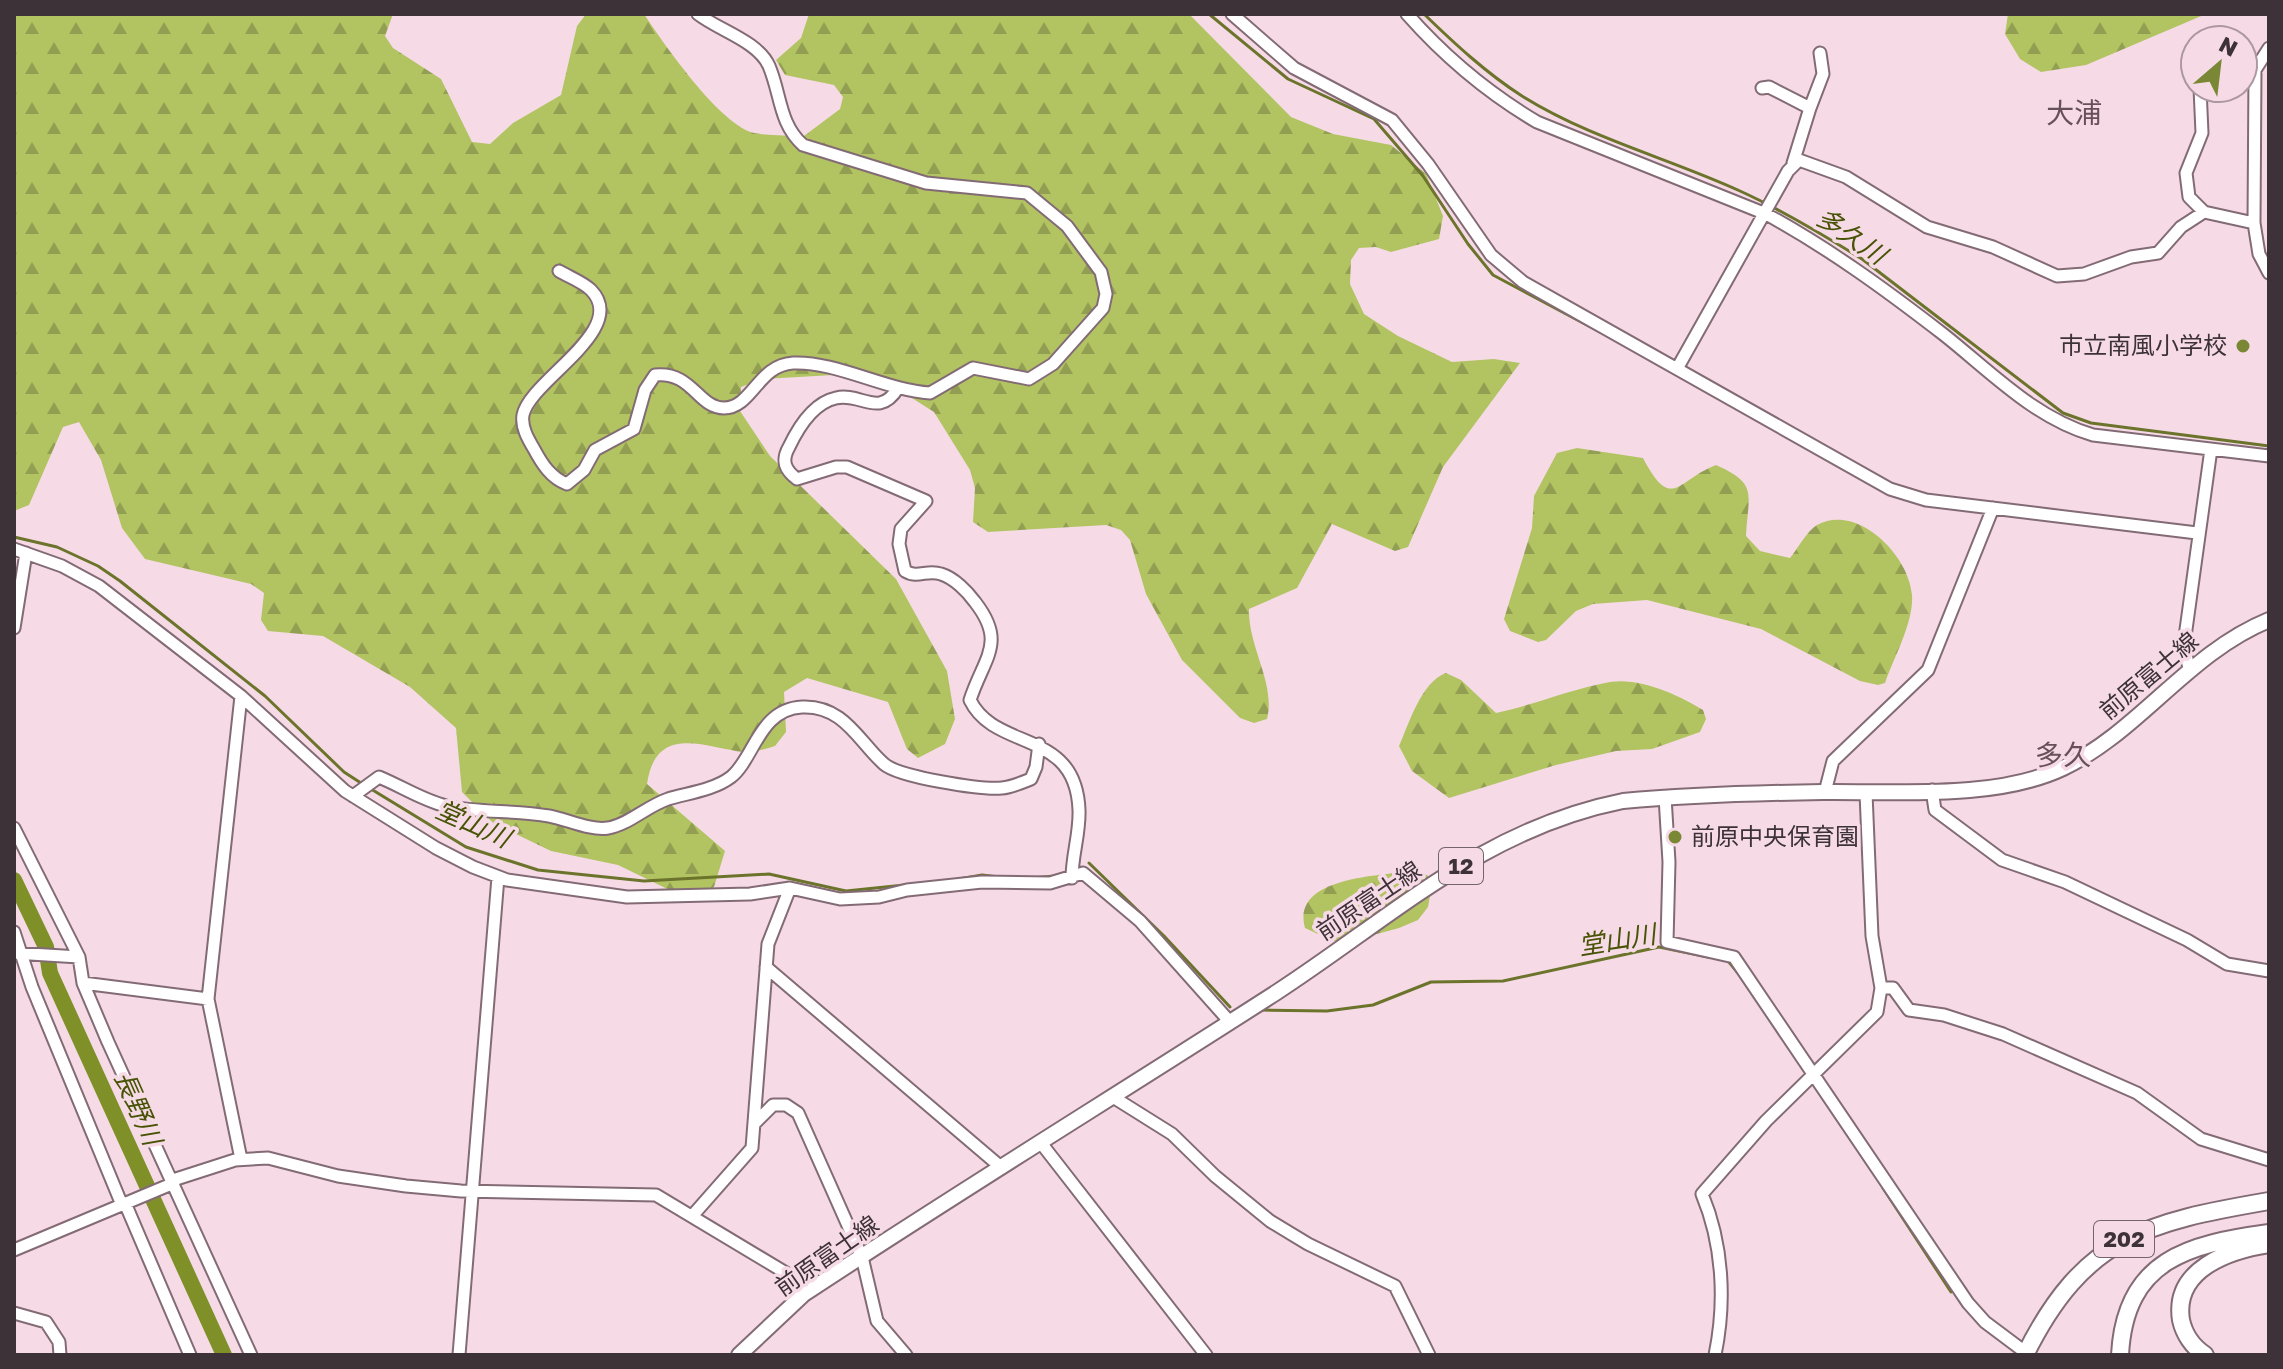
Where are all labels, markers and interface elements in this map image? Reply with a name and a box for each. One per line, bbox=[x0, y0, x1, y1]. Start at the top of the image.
north arrow bbox=[2179, 24, 2259, 104]
text: N bbox=[2215, 30, 2242, 62]
district label: 大浦 bbox=[2046, 96, 2102, 129]
water label: 多久川 bbox=[1810, 201, 1895, 272]
place label: 市立南風小学校 bbox=[2059, 330, 2227, 359]
marker: 市立南風小学校 bbox=[2234, 337, 2252, 355]
street label: 前原富士線 bbox=[2093, 625, 2203, 725]
district label: 多久 bbox=[2035, 738, 2091, 771]
water label: 堂山川 bbox=[431, 794, 518, 855]
place label: 前原中央保育園 bbox=[1691, 821, 1859, 850]
marker: 前原中央保育園 bbox=[1666, 828, 1684, 846]
road number: 12 bbox=[1439, 848, 1483, 884]
street label: 前原富士線 bbox=[1310, 854, 1426, 945]
water label: 堂山川 bbox=[1576, 918, 1661, 961]
water label: 長野川 bbox=[108, 1066, 170, 1152]
street label: 前原富士線 bbox=[769, 1208, 884, 1301]
road number: 202 bbox=[2094, 1221, 2154, 1257]

